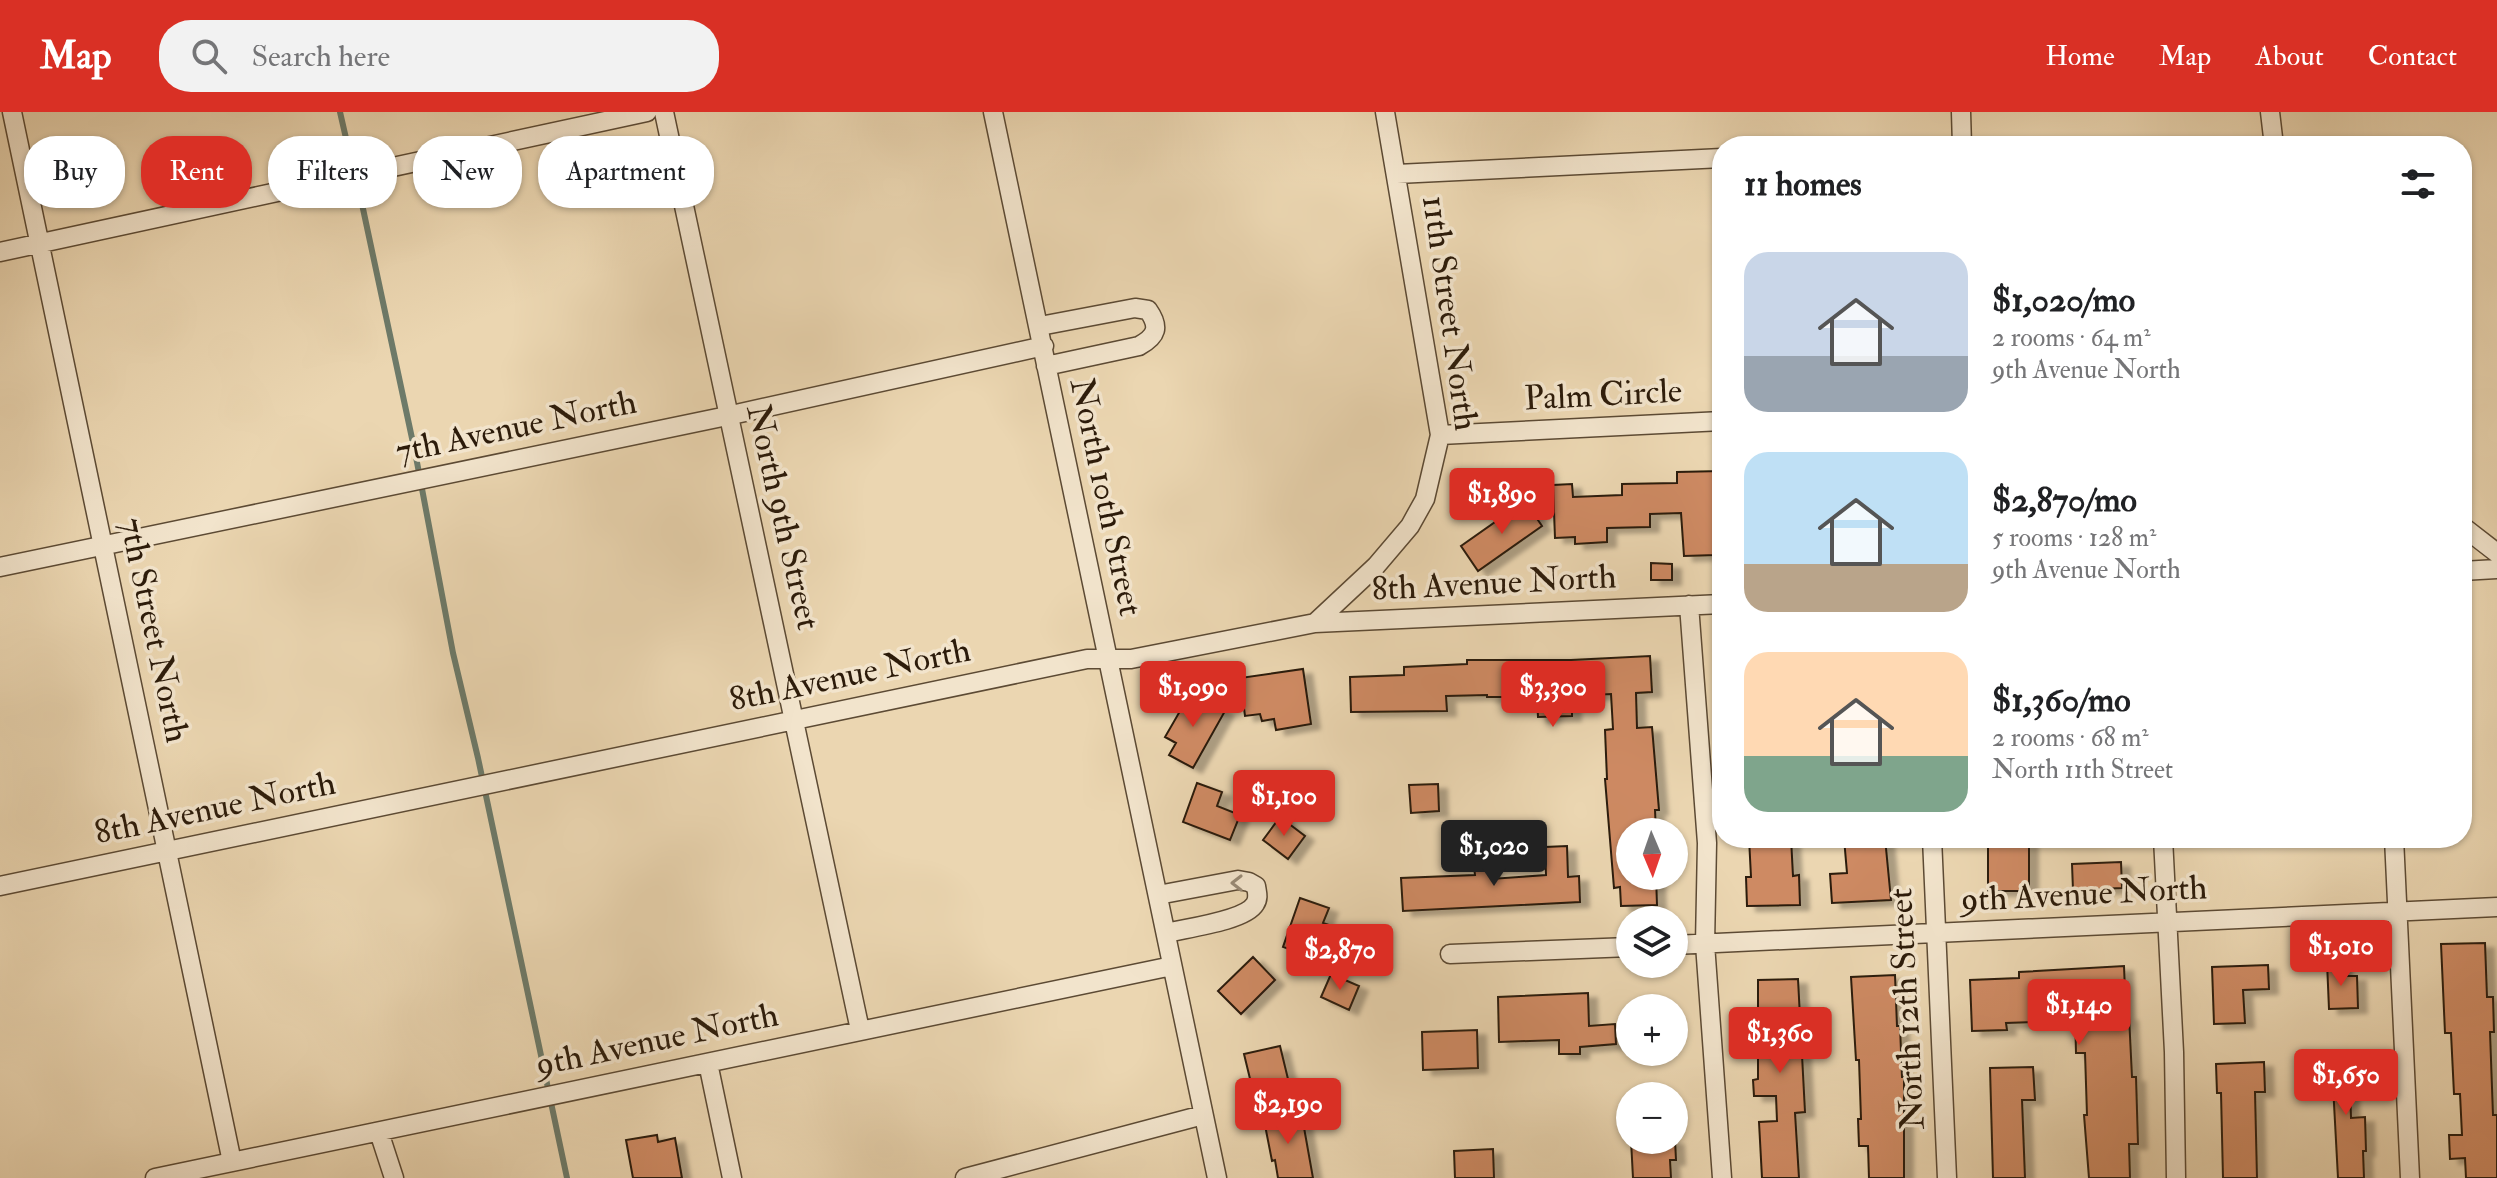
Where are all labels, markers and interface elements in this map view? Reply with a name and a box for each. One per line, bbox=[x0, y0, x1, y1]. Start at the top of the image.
search box bbox=[159, 20, 719, 92]
text: Map bbox=[40, 32, 111, 80]
icon: search bbox=[187, 34, 231, 78]
text: Search here bbox=[251, 38, 390, 75]
text: Home bbox=[2045, 39, 2115, 74]
text: Map bbox=[2159, 39, 2211, 74]
text: About bbox=[2255, 39, 2324, 74]
text: Contact bbox=[2368, 39, 2457, 74]
chip: Buy bbox=[24, 136, 125, 208]
chip: Rent bbox=[141, 136, 252, 208]
chip: Filters bbox=[268, 136, 397, 208]
chip: New bbox=[413, 136, 522, 208]
chip: Apartment bbox=[538, 136, 714, 208]
icon: filters bbox=[2396, 162, 2440, 206]
text: 11 homes bbox=[1744, 163, 1862, 206]
street label: 11th Street North bbox=[1412, 193, 1488, 433]
text: $1,020/mo bbox=[1992, 279, 2135, 322]
icon: home bbox=[1808, 284, 1904, 380]
text: 2 rooms · 64 m² bbox=[1992, 322, 2151, 354]
text: 9th Avenue North bbox=[1992, 354, 2181, 386]
street label: Palm Circle bbox=[1523, 369, 1683, 421]
street label: North 10th Street bbox=[1060, 374, 1152, 620]
street label: 7th Avenue North bbox=[392, 380, 640, 473]
street label: North 9th Street bbox=[736, 400, 830, 634]
pin: $1,890 bbox=[1437, 468, 1567, 536]
text: $1,890 bbox=[1467, 478, 1537, 510]
text: $2,870/mo bbox=[1992, 479, 2137, 522]
icon: home bbox=[1808, 484, 1904, 580]
street label: 7th Street North bbox=[109, 514, 199, 746]
text: 5 rooms · 128 m² bbox=[1992, 522, 2156, 554]
text: 9th Avenue North bbox=[1992, 554, 2181, 586]
street label: 8th Avenue North bbox=[1370, 555, 1618, 611]
street label: 8th Avenue North bbox=[726, 628, 975, 722]
pin: $1,090 bbox=[1128, 661, 1258, 729]
pin: $3,300 bbox=[1488, 661, 1618, 729]
text: $1,090 bbox=[1158, 671, 1228, 703]
text: $3,300 bbox=[1519, 671, 1587, 703]
text: $1,360/mo bbox=[1992, 679, 2131, 722]
icon: home bbox=[1808, 684, 1904, 780]
text: 2 rooms · 68 m² bbox=[1992, 722, 2149, 754]
text: North 11th Street bbox=[1992, 754, 2173, 786]
street label: 8th Avenue North bbox=[91, 761, 340, 855]
pin: $1,100 bbox=[1219, 770, 1349, 838]
text: $1,100 bbox=[1251, 780, 1317, 812]
north arrow bbox=[1616, 818, 1688, 890]
map controls bbox=[1616, 818, 1688, 1154]
pin: $1,020 bbox=[1429, 820, 1559, 888]
text: $1,020 bbox=[1459, 830, 1529, 862]
street label: 9th Avenue North bbox=[1957, 866, 2208, 922]
one-way arrow bbox=[1231, 874, 1243, 892]
street label: North 12th Street bbox=[1879, 887, 1935, 1131]
button: layers bbox=[1616, 906, 1688, 978]
pin: $1,010 bbox=[2276, 920, 2406, 988]
pin: $2,870 bbox=[1275, 924, 1405, 992]
text: $1,010 bbox=[2308, 930, 2374, 962]
text: $2,870 bbox=[1304, 934, 1376, 966]
pin: $1,140 bbox=[2014, 979, 2144, 1047]
text: $1,140 bbox=[2046, 989, 2112, 1021]
street label: 9th Avenue North bbox=[529, 993, 782, 1087]
button: + bbox=[1616, 994, 1688, 1066]
pin: $1,360 bbox=[1715, 1007, 1845, 1075]
text: $1,360 bbox=[1747, 1017, 1813, 1049]
pin: $1,650 bbox=[2281, 1049, 2411, 1117]
text: $1,650 bbox=[2312, 1059, 2380, 1091]
pin: $2,190 bbox=[1223, 1078, 1353, 1146]
button: − bbox=[1616, 1082, 1688, 1154]
text: $2,190 bbox=[1253, 1088, 1323, 1120]

